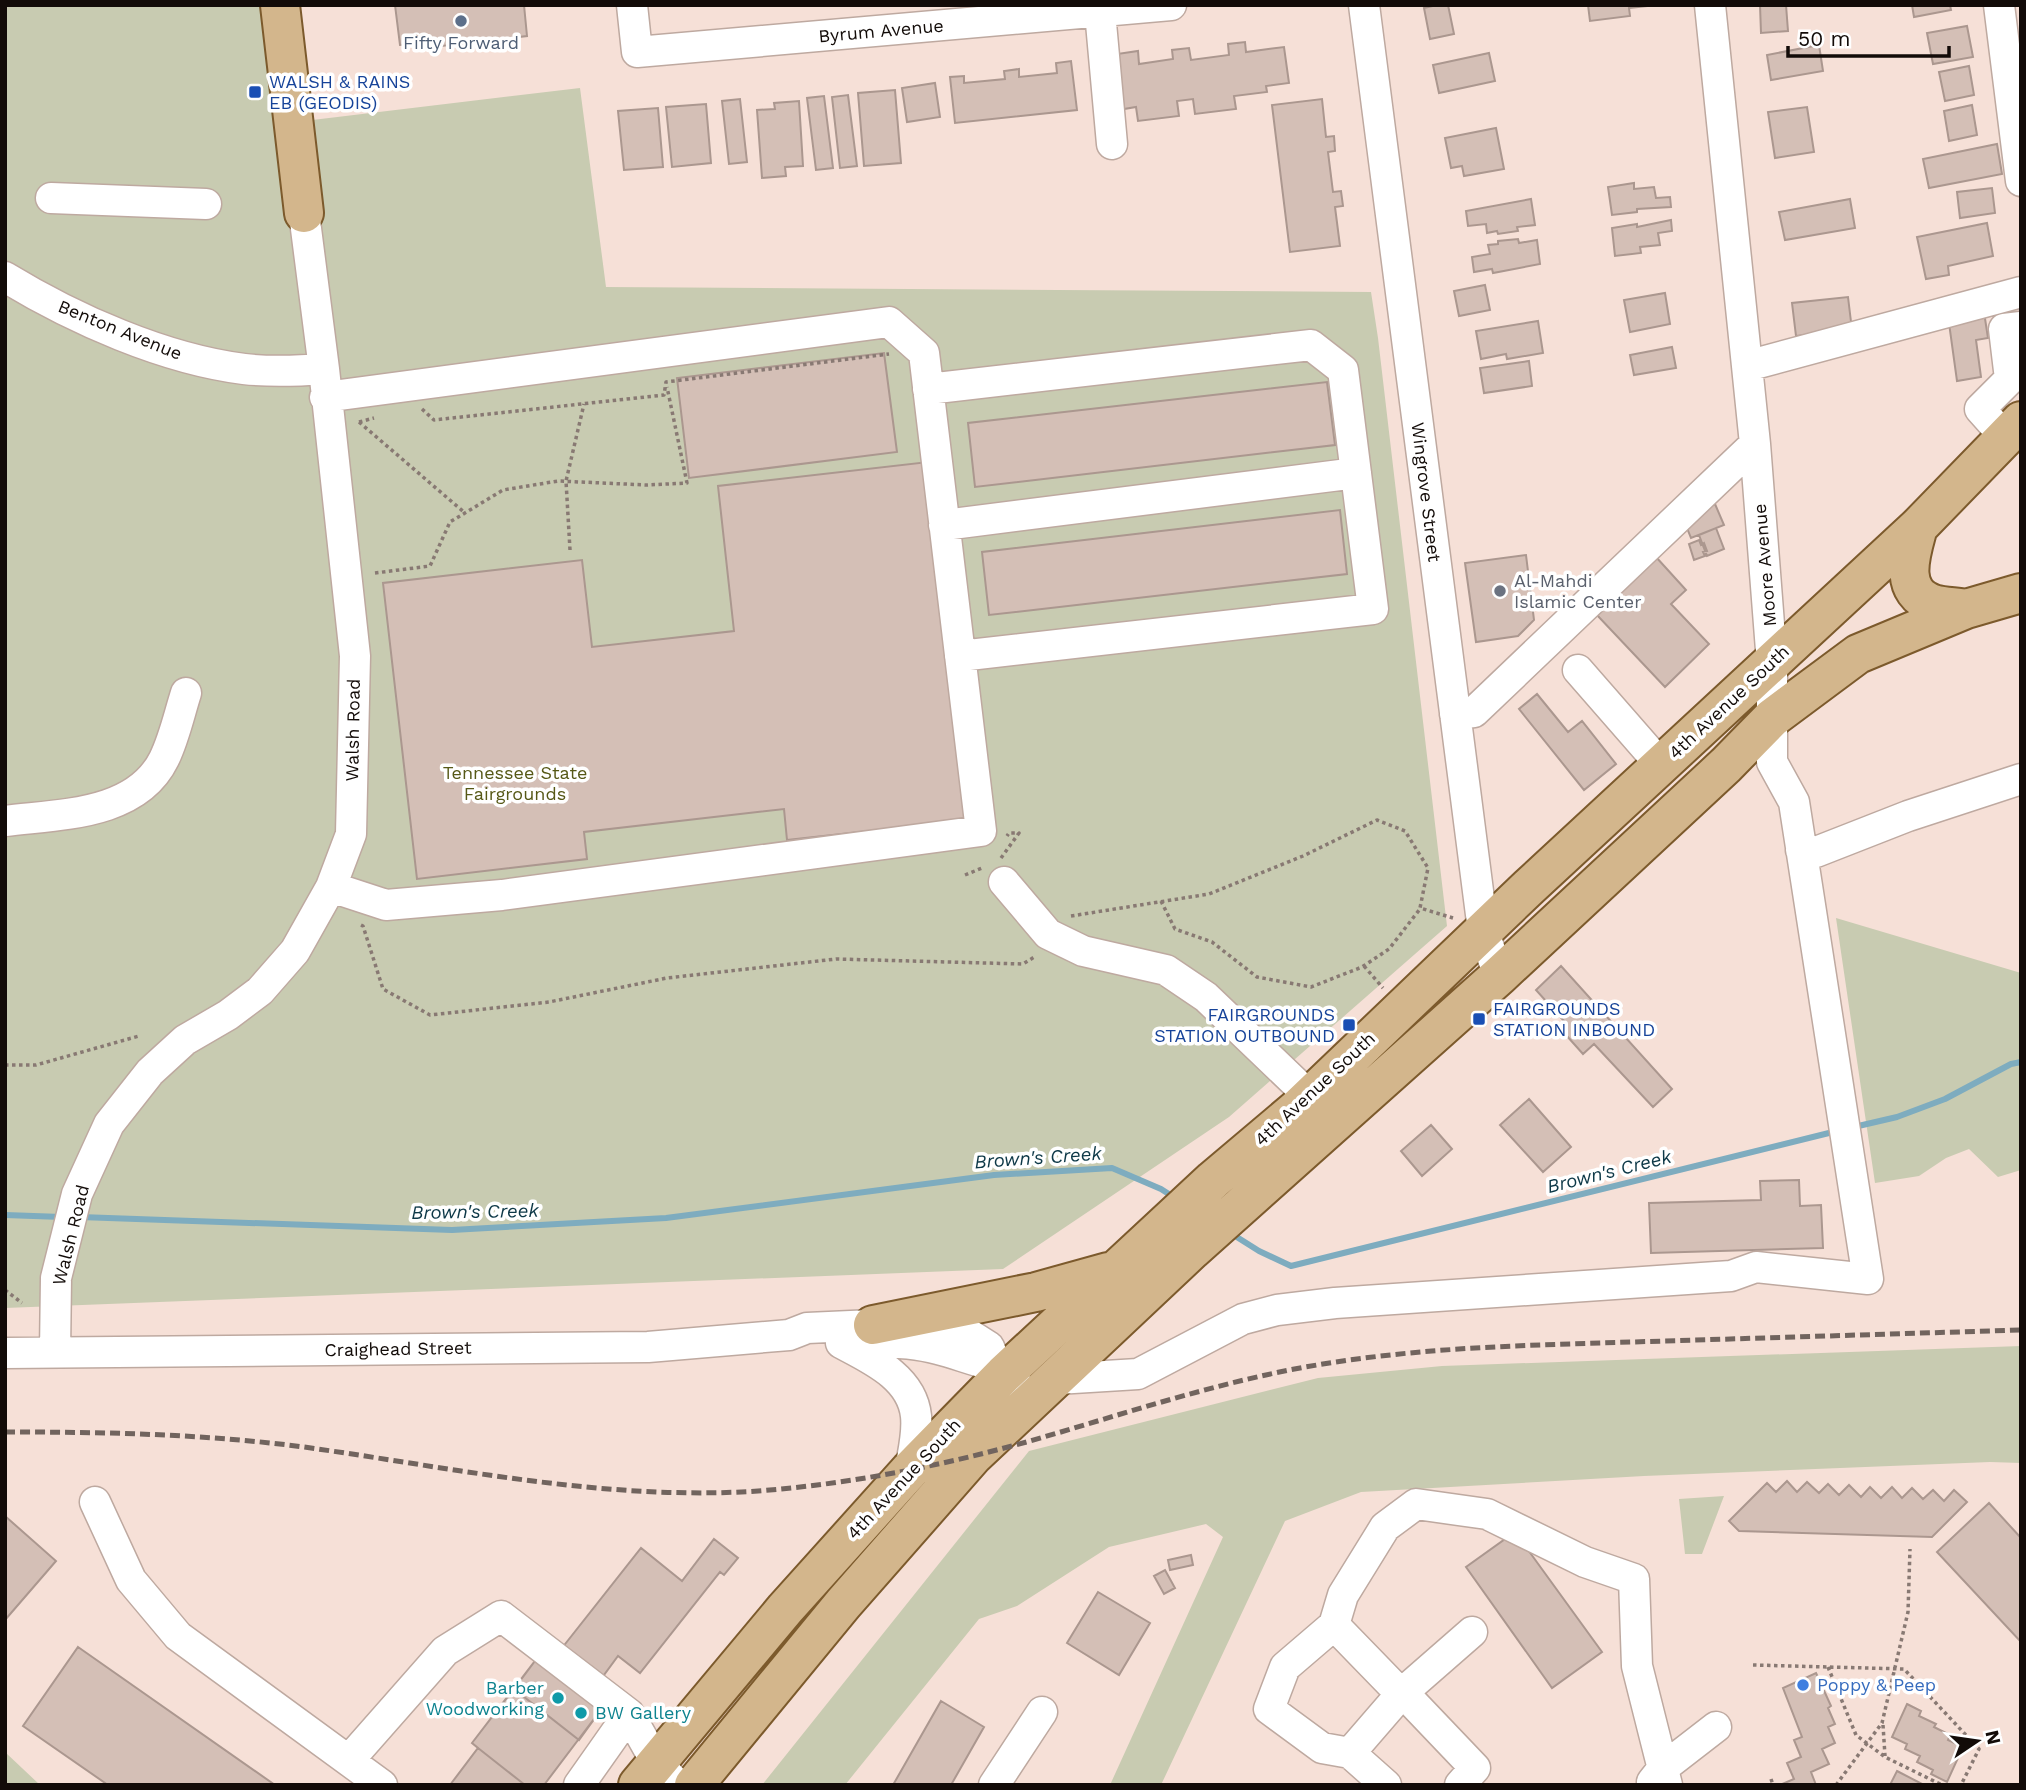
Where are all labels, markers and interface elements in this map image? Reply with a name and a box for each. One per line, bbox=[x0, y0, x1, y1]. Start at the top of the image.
marker: Fifty Forward bbox=[453, 13, 469, 29]
scale bar bbox=[1788, 14, 1949, 58]
street label: Byrum Avenue bbox=[817, 15, 944, 46]
text: 50 m bbox=[1798, 26, 1850, 51]
place label: Fifty Forward bbox=[403, 32, 519, 53]
place label: WALSH & RAINS EB (GEODIS) bbox=[269, 71, 410, 113]
marker: WALSH & RAINS EB (GEODIS) bbox=[247, 84, 263, 100]
street label: Benton Avenue bbox=[55, 295, 185, 364]
street label: Wingrove Street bbox=[1407, 421, 1446, 564]
street label: Moore Avenue bbox=[1749, 503, 1780, 627]
place label: Al-Mahdi Islamic Center bbox=[1514, 570, 1642, 612]
marker: Al-Mahdi Islamic Center bbox=[1492, 583, 1508, 599]
street label: 4th Avenue South bbox=[1664, 640, 1793, 763]
street label: Walsh Road bbox=[341, 678, 364, 782]
park label: Tennessee State Fairgrounds bbox=[443, 762, 587, 804]
place label: FAIRGROUNDS STATION INBOUND bbox=[1493, 998, 1655, 1040]
place label: FAIRGROUNDS STATION OUTBOUND bbox=[1154, 1004, 1335, 1046]
marker: FAIRGROUNDS STATION INBOUND bbox=[1471, 1011, 1487, 1027]
marker: FAIRGROUNDS STATION OUTBOUND bbox=[1341, 1017, 1357, 1033]
street label: 4th Avenue South bbox=[1250, 1027, 1379, 1150]
water label: Brown's Creek bbox=[974, 1142, 1103, 1173]
water label: Brown's Creek bbox=[1544, 1145, 1674, 1198]
street label: Walsh Road bbox=[48, 1182, 93, 1287]
water label: Brown's Creek bbox=[411, 1199, 540, 1224]
street label: Craighead Street bbox=[324, 1337, 472, 1360]
street label: 4th Avenue South bbox=[842, 1414, 965, 1543]
place label: Poppy & Peep bbox=[1817, 1674, 1936, 1695]
place label: Barber Woodworking bbox=[426, 1677, 544, 1719]
marker: Poppy & Peep bbox=[1795, 1677, 1811, 1693]
marker: Barber Woodworking bbox=[550, 1690, 566, 1706]
place label: BW Gallery bbox=[595, 1702, 692, 1723]
marker: BW Gallery bbox=[573, 1705, 589, 1721]
north arrow bbox=[1942, 1706, 2012, 1776]
text: N bbox=[1980, 1728, 2006, 1747]

